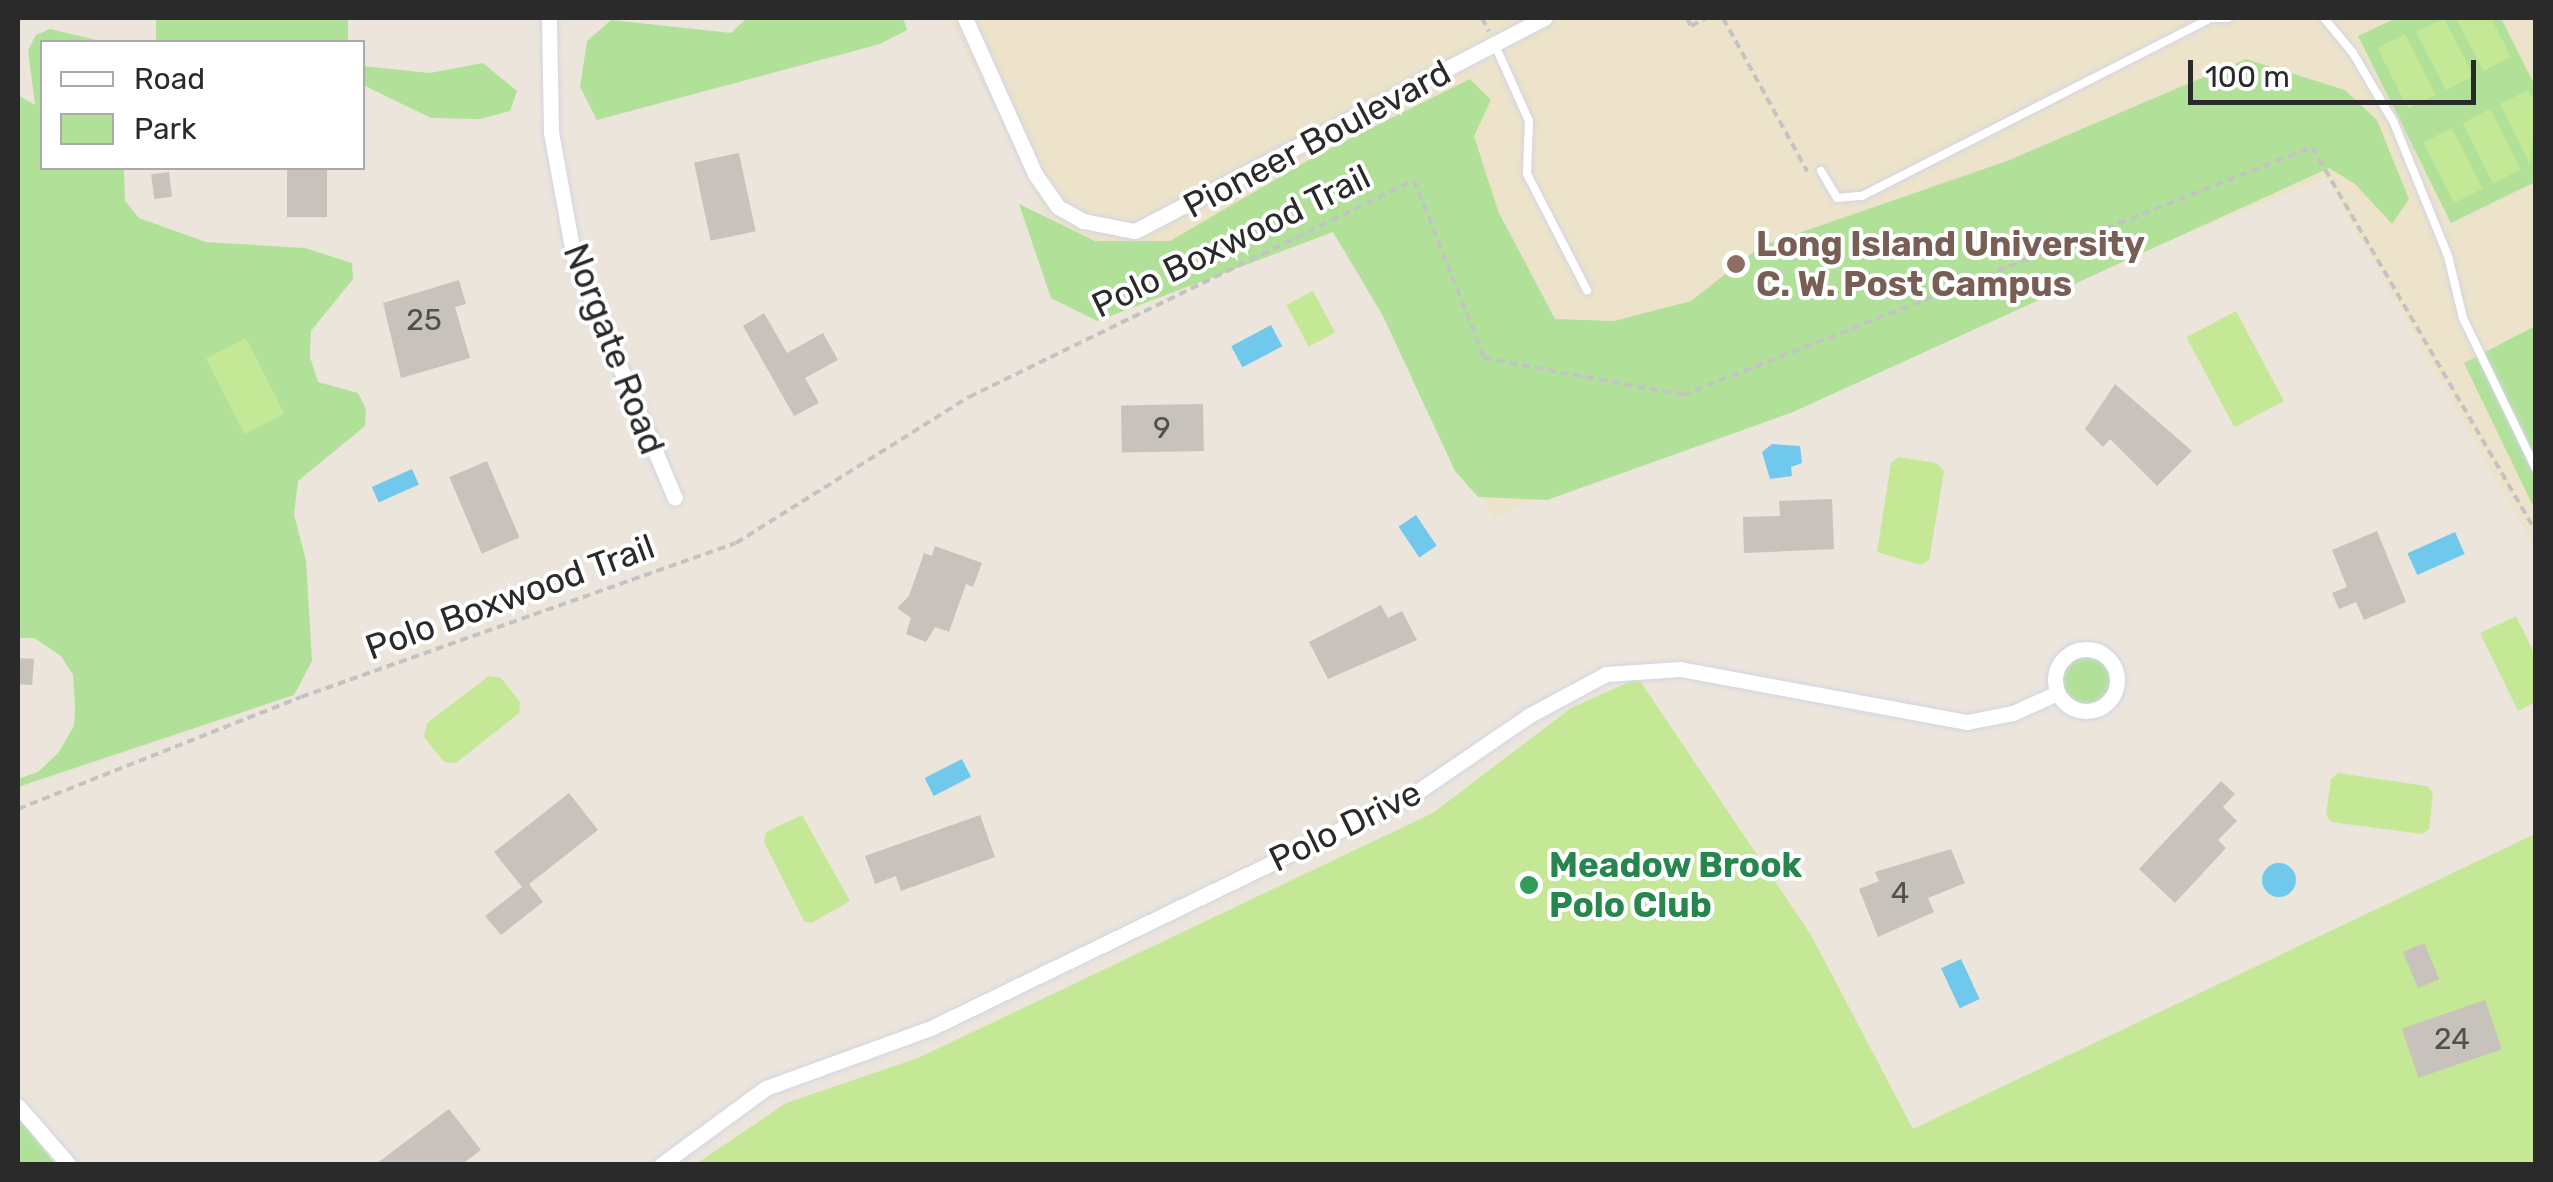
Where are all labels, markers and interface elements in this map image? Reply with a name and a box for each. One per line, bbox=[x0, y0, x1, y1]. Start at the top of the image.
legend bbox=[40, 40, 365, 170]
scale bar bbox=[2193, 40, 2480, 102]
street label: Pioneer Boulevard bbox=[1176, 51, 1458, 227]
text: 100 m bbox=[2205, 59, 2290, 95]
text: Road bbox=[134, 61, 205, 97]
text: Park bbox=[134, 111, 196, 147]
street label: Polo Boxwood Trail bbox=[1085, 155, 1377, 327]
place label: Long Island University C. W. Post Campus bbox=[1756, 223, 2145, 305]
street label: Norgate Road bbox=[555, 238, 673, 460]
marker: Long Island University C. W. Post Campus bbox=[1725, 253, 1747, 275]
house number: 25 bbox=[406, 302, 442, 338]
house number: 9 bbox=[1153, 410, 1171, 446]
street label: Polo Boxwood Trail bbox=[359, 525, 661, 669]
street label: Polo Drive bbox=[1262, 771, 1428, 881]
place label: Meadow Brook Polo Club bbox=[1549, 844, 1803, 926]
marker: Meadow Brook Polo Club bbox=[1518, 874, 1540, 896]
house number: 4 bbox=[1891, 875, 1909, 911]
house number: 24 bbox=[2434, 1021, 2470, 1057]

